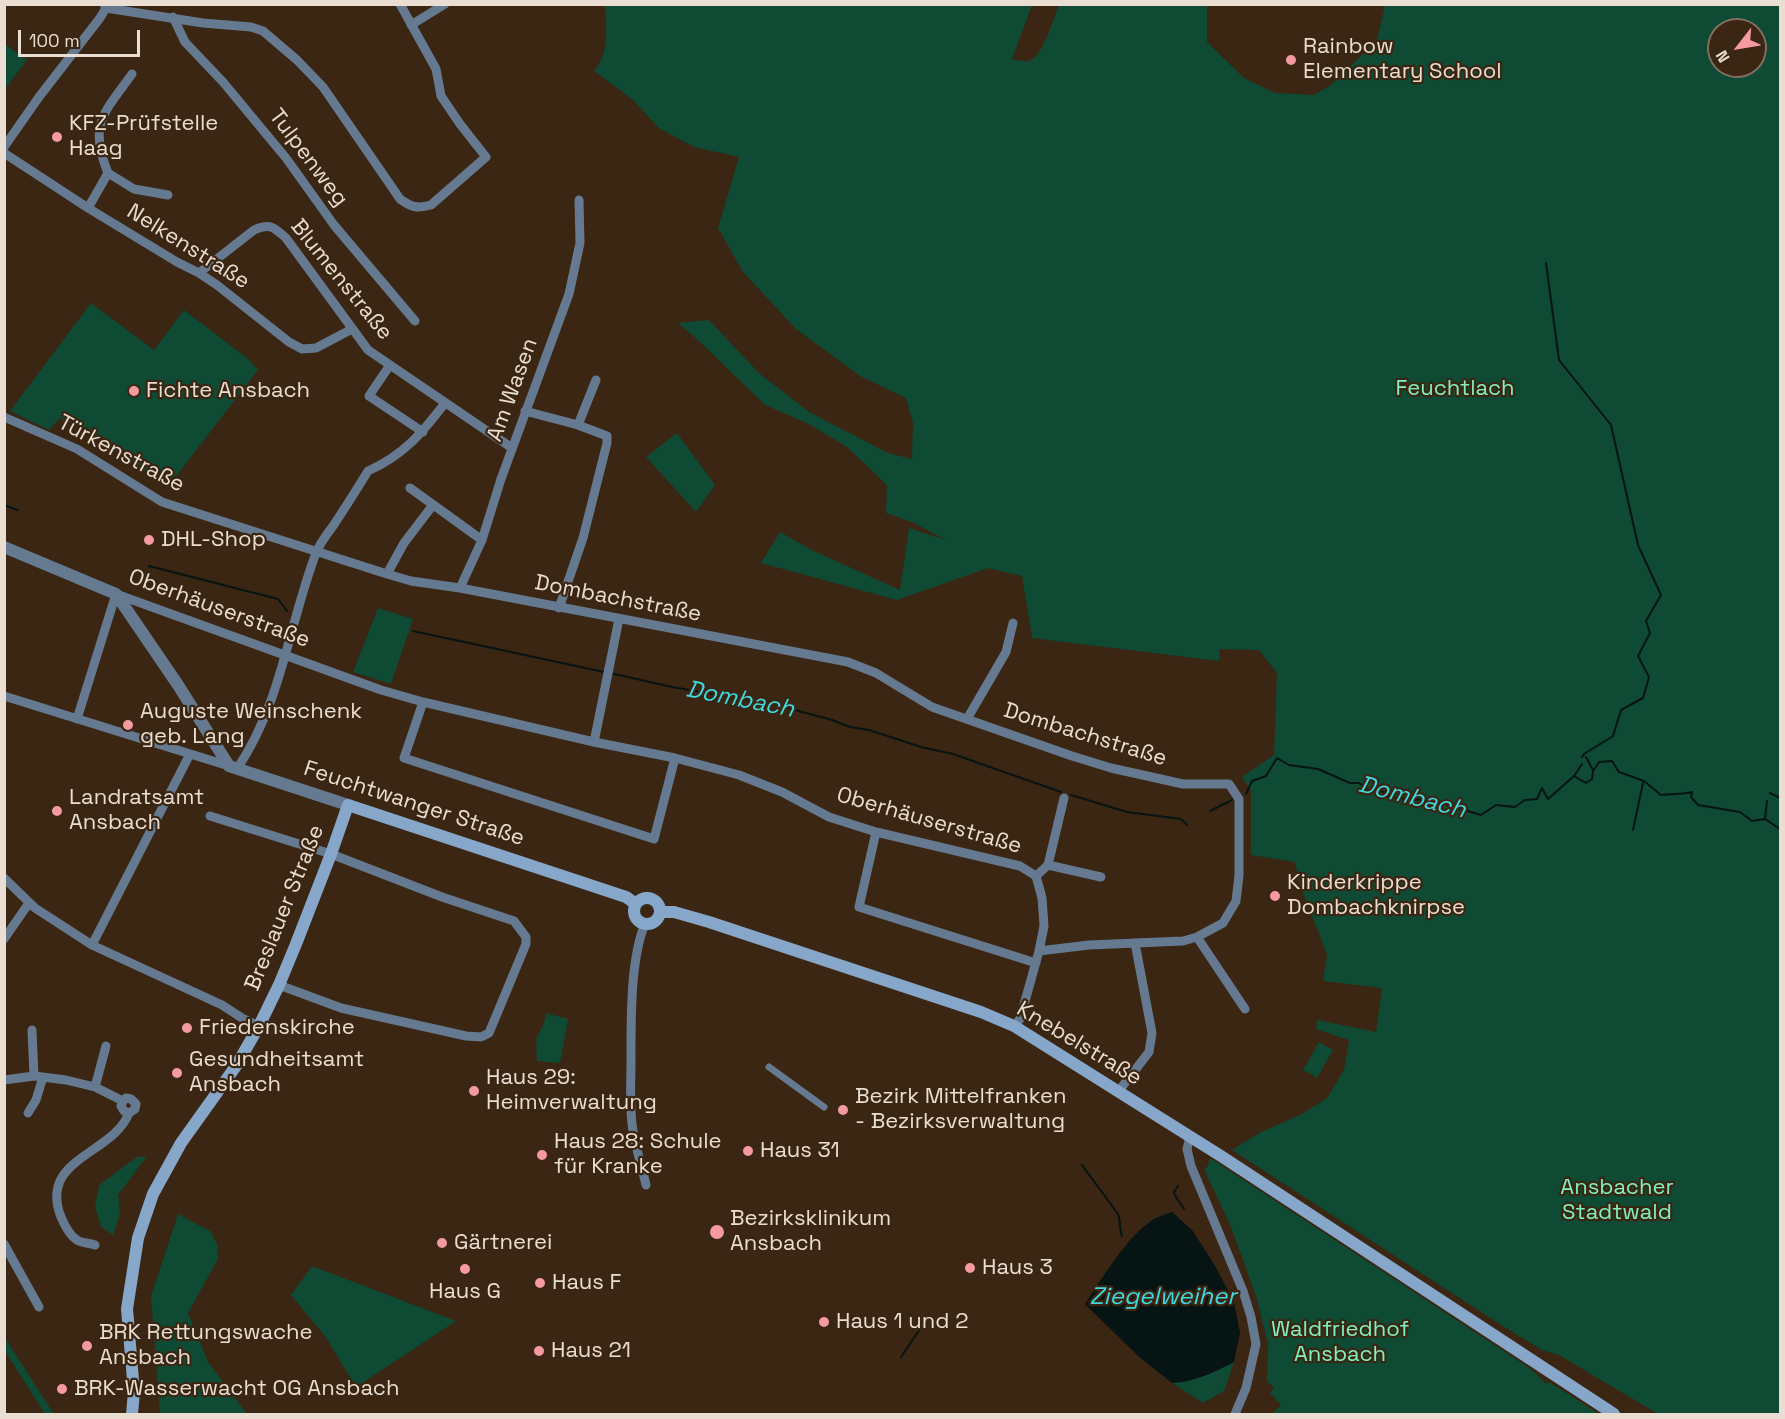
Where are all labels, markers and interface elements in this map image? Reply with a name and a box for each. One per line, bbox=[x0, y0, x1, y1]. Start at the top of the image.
scale bar bbox=[21, 18, 142, 56]
north arrow bbox=[1707, 18, 1767, 78]
text: 100 m bbox=[29, 29, 80, 52]
place label: Rainbow Elementary School bbox=[1303, 34, 1502, 86]
text: N bbox=[1711, 46, 1735, 67]
marker: Rainbow Elementary School bbox=[1284, 53, 1298, 67]
street label: Tulpenweg bbox=[263, 104, 353, 212]
place label: KFZ-Prüfstelle Haag bbox=[69, 111, 218, 162]
marker: KFZ-Prüfstelle Haag bbox=[50, 130, 64, 144]
street label: Nelkenstraße bbox=[122, 199, 254, 295]
street label: Blumenstraße bbox=[284, 214, 398, 346]
street label: Am Wasen bbox=[482, 335, 544, 445]
park label: Feuchtlach bbox=[1395, 376, 1515, 402]
place label: Fichte Ansbach bbox=[146, 378, 310, 404]
marker: Fichte Ansbach bbox=[127, 384, 141, 398]
street label: Türkenstraße bbox=[53, 410, 189, 498]
place label: DHL-Shop bbox=[161, 527, 266, 553]
marker: DHL-Shop bbox=[142, 533, 156, 547]
street label: Oberhäuserstraße bbox=[125, 564, 313, 654]
street label: Dombachstraße bbox=[532, 570, 704, 628]
water label: Dombach bbox=[684, 675, 796, 725]
street label: Dombachstraße bbox=[1000, 698, 1170, 772]
place label: Auguste Weinschenk geb. Lang bbox=[140, 699, 362, 750]
marker: Auguste Weinschenk geb. Lang bbox=[121, 718, 135, 732]
street label: Feuchtwanger Straße bbox=[300, 756, 528, 852]
water label: Dombach bbox=[1355, 771, 1469, 825]
street label: Oberhäuserstraße bbox=[834, 782, 1024, 860]
place label: Landratsamt Ansbach bbox=[69, 785, 204, 836]
marker: Landratsamt Ansbach bbox=[50, 804, 64, 818]
street label: Breslauer Straße bbox=[240, 821, 330, 995]
place label: Kinderkrippe Dombachknirpse bbox=[1287, 870, 1465, 921]
marker: Kinderkrippe Dombachknirpse bbox=[1268, 889, 1282, 903]
street label: Knebelstraße bbox=[1012, 996, 1146, 1092]
place label: Friedenskirche bbox=[199, 1015, 355, 1041]
marker: Friedenskirche bbox=[180, 1021, 194, 1035]
place label: Gesundheitsamt Ansbach bbox=[189, 1047, 364, 1098]
place label: Haus 29: Heimverwaltung bbox=[486, 1065, 657, 1116]
marker: Gesundheitsamt Ansbach bbox=[170, 1066, 184, 1080]
marker: Haus 29: Heimverwaltung bbox=[467, 1084, 481, 1098]
place label: Bezirk Mittelfranken - Bezirksverwaltung bbox=[855, 1084, 1066, 1136]
marker: Bezirk Mittelfranken - Bezirksverwaltung bbox=[836, 1103, 850, 1117]
place label: Haus 28: Schule für Kranke bbox=[554, 1129, 722, 1180]
place label: Haus 31 bbox=[760, 1138, 840, 1164]
marker: Haus 31 bbox=[741, 1144, 755, 1158]
marker: Haus 28: Schule für Kranke bbox=[535, 1148, 549, 1162]
park label: Ansbacher Stadtwald bbox=[1560, 1175, 1674, 1226]
place label: Bezirksklinikum Ansbach bbox=[730, 1206, 891, 1258]
marker: Bezirksklinikum Ansbach bbox=[708, 1223, 726, 1241]
place label: Gärtnerei bbox=[454, 1230, 552, 1256]
marker: Gärtnerei bbox=[435, 1236, 449, 1250]
place label: Haus 3 bbox=[982, 1255, 1053, 1281]
marker: Haus 3 bbox=[963, 1261, 977, 1275]
marker: Haus G bbox=[458, 1262, 472, 1276]
place label: Haus F bbox=[552, 1270, 621, 1296]
marker: Haus F bbox=[533, 1276, 547, 1290]
place label: Haus G bbox=[429, 1279, 501, 1305]
water label: Ziegelweiher bbox=[1090, 1283, 1236, 1311]
place label: Haus 1 und 2 bbox=[836, 1309, 968, 1335]
marker: Haus 1 und 2 bbox=[817, 1315, 831, 1329]
park label: Waldfriedhof Ansbach bbox=[1271, 1317, 1409, 1368]
place label: BRK Rettungswache Ansbach bbox=[99, 1320, 313, 1372]
place label: Haus 21 bbox=[551, 1338, 631, 1364]
marker: BRK Rettungswache Ansbach bbox=[80, 1339, 94, 1353]
marker: Haus 21 bbox=[532, 1344, 546, 1358]
place label: BRK-Wasserwacht OG Ansbach bbox=[74, 1376, 399, 1402]
marker: BRK-Wasserwacht OG Ansbach bbox=[55, 1382, 69, 1396]

